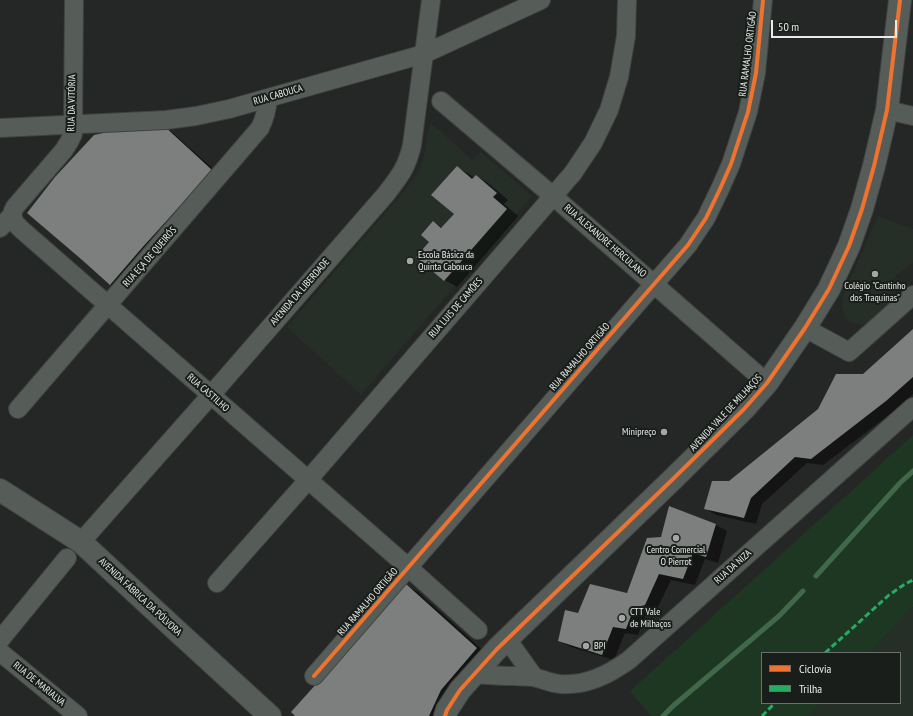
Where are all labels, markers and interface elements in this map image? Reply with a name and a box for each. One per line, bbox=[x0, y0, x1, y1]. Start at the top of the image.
street label: RUA RAMALHO ORTIGÃO bbox=[737, 11, 759, 97]
scale bar bbox=[773, 12, 899, 38]
text: 50 m bbox=[778, 19, 799, 34]
street label: RUA DA VITÓRIA bbox=[66, 74, 78, 132]
street label: RUA CABOUCA bbox=[252, 82, 304, 108]
street label: RUA ALEXANDRE HERCULANO bbox=[561, 202, 649, 280]
street label: RUA EÇA DE QUEIRÓS bbox=[121, 225, 179, 289]
place label: Escola Básica da Quinta Cabouca bbox=[418, 249, 474, 272]
street label: AVENIDA DA LIBERDADE bbox=[268, 256, 332, 328]
marker: Escola Básica da Quinta Cabouca bbox=[405, 256, 415, 266]
marker: Colégio "Cantinho dos Traquinas" bbox=[870, 269, 880, 279]
street label: RUA LUIS DE CAMÕES bbox=[427, 275, 485, 341]
place label: Colégio "Cantinho dos Traquinas" bbox=[844, 280, 906, 304]
street label: RUA RAMALHO ORTIGÃO bbox=[547, 321, 613, 393]
street label: RUA CASTILHO bbox=[184, 371, 232, 415]
street label: AVENIDA VALE DE MILHAÇOS bbox=[687, 372, 765, 454]
place label: Minipreço bbox=[622, 426, 656, 438]
marker: Minipreço bbox=[659, 427, 669, 437]
marker: Centro Comercial O Pierrot bbox=[671, 533, 681, 543]
place label: Centro Comercial O Pierrot bbox=[647, 544, 705, 568]
street label: RUA DA NIZA bbox=[712, 547, 754, 587]
street label: AVENIDA FÁBRICA DA PÓLVORA bbox=[96, 555, 184, 639]
street label: RUA RAMALHO ORTIGÃO bbox=[335, 566, 401, 638]
place label: CTT Vale de Milhaços bbox=[630, 606, 671, 630]
marker: CTT Vale de Milhaços bbox=[617, 613, 627, 623]
place label: BPI bbox=[594, 640, 606, 652]
marker: BPI bbox=[581, 641, 591, 651]
legend bbox=[761, 652, 901, 704]
street label: RUA DE MARIALVA bbox=[10, 659, 68, 709]
text: Ciclovia bbox=[799, 661, 831, 676]
text: Trilha bbox=[799, 681, 822, 696]

